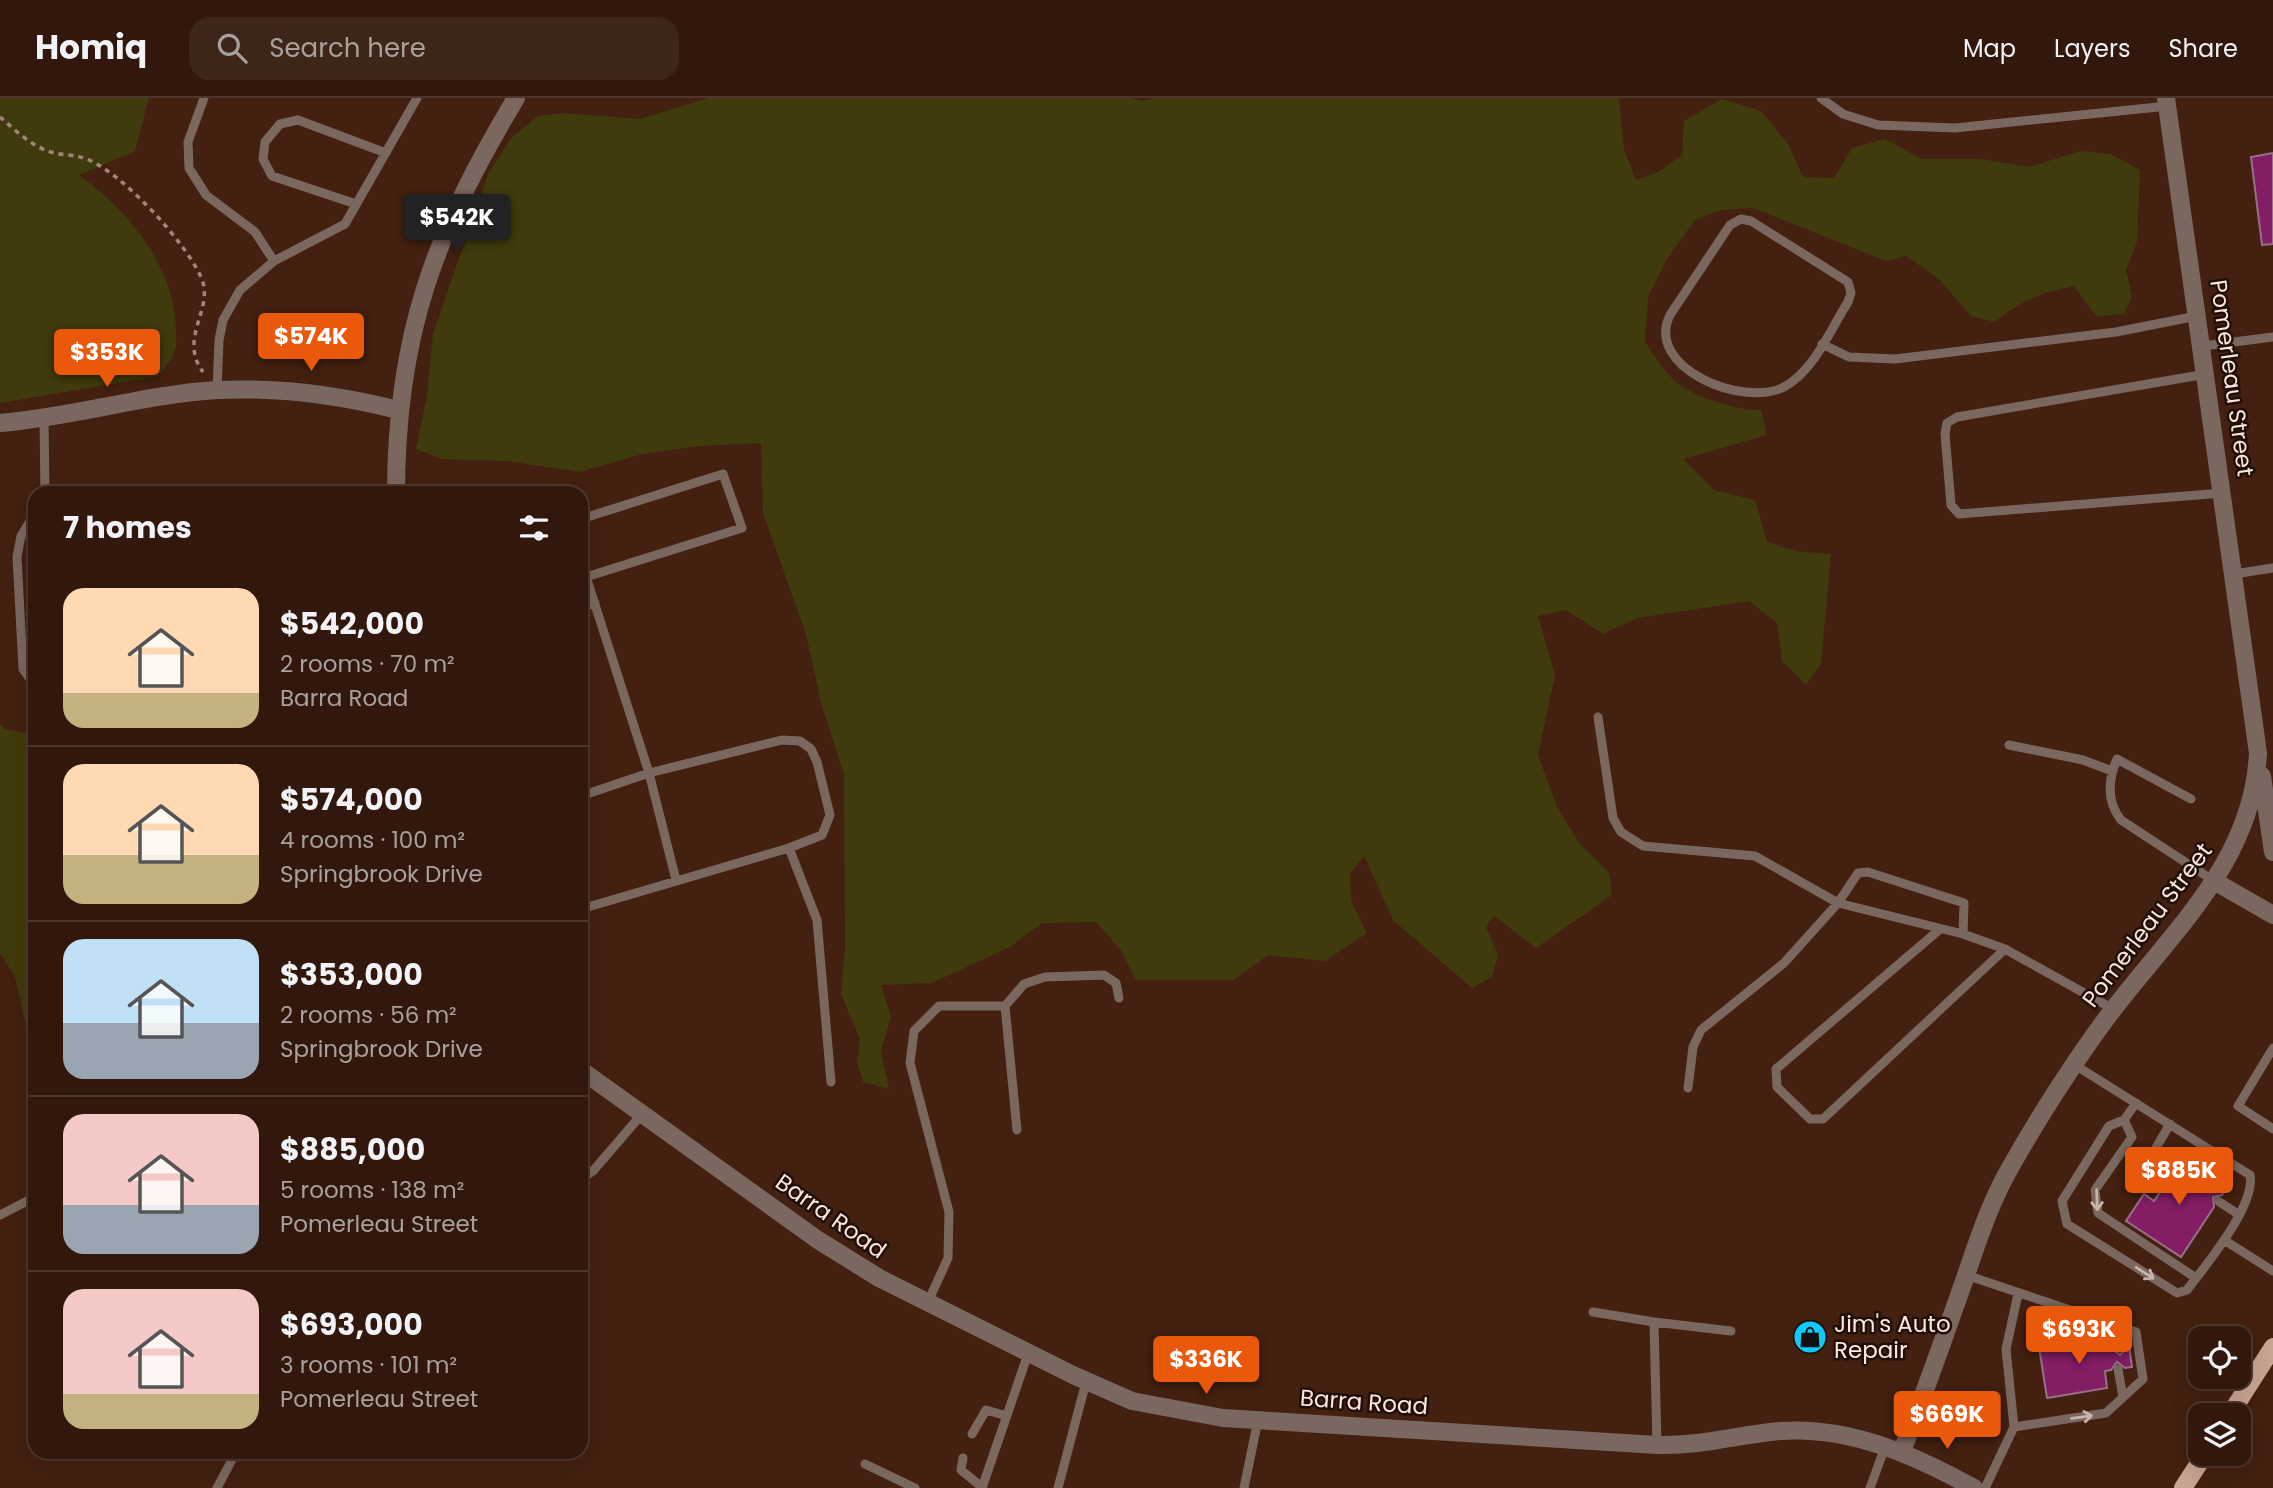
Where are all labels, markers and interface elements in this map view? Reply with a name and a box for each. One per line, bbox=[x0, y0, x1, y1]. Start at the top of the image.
search box bbox=[189, 17, 679, 80]
text: Homiq bbox=[35, 24, 147, 71]
icon: search bbox=[213, 29, 251, 67]
text: Search here bbox=[269, 30, 426, 66]
text: Map bbox=[1963, 32, 2016, 65]
text: Layers bbox=[2054, 32, 2130, 65]
text: Share bbox=[2168, 32, 2238, 65]
pin: $542K bbox=[408, 194, 506, 254]
text: $542K bbox=[420, 201, 494, 233]
street label: Pomerleau Street bbox=[2202, 278, 2262, 478]
pin: $574K bbox=[262, 314, 360, 373]
text: $574K bbox=[274, 320, 348, 352]
pin: $353K bbox=[58, 330, 156, 389]
text: $353K bbox=[70, 336, 144, 368]
text: 7 homes bbox=[63, 506, 192, 549]
icon: filters bbox=[515, 509, 553, 547]
text: $542,000 bbox=[280, 602, 424, 645]
icon: home bbox=[119, 616, 203, 700]
text: 2 rooms · 70 m² bbox=[280, 648, 455, 680]
text: Barra Road bbox=[280, 682, 408, 714]
text: $574,000 bbox=[280, 778, 423, 821]
icon: home bbox=[119, 792, 203, 876]
text: 4 rooms · 100 m² bbox=[280, 824, 465, 856]
street label: Pomerleau Street bbox=[2075, 836, 2219, 1014]
text: Springbrook Drive bbox=[280, 858, 483, 890]
text: $353,000 bbox=[280, 953, 423, 996]
icon: home bbox=[119, 967, 203, 1051]
text: 2 rooms · 56 m² bbox=[280, 999, 457, 1031]
text: Springbrook Drive bbox=[280, 1033, 483, 1065]
text: $885,000 bbox=[280, 1128, 425, 1171]
icon: home bbox=[119, 1142, 203, 1226]
pin: $885K bbox=[2130, 1148, 2228, 1207]
text: $885K bbox=[2141, 1154, 2217, 1186]
street label: Barra Road bbox=[769, 1166, 893, 1266]
text: 5 rooms · 138 m² bbox=[280, 1174, 464, 1206]
one-way arrow bbox=[2091, 1188, 2104, 1211]
text: Pomerleau Street bbox=[280, 1208, 478, 1240]
one-way arrow bbox=[2135, 1267, 2155, 1281]
text: $693,000 bbox=[280, 1303, 423, 1346]
pin: $693K bbox=[2030, 1306, 2128, 1366]
place label: Jim's Auto Repair bbox=[1834, 1308, 1951, 1366]
text: $693K bbox=[2042, 1313, 2116, 1345]
icon: home bbox=[119, 1317, 203, 1401]
shop icon: Jim's Auto Repair bbox=[1791, 1318, 1829, 1356]
map controls bbox=[2188, 1326, 2251, 1466]
button: locate bbox=[2188, 1326, 2251, 1389]
pin: $336K bbox=[1157, 1336, 1255, 1396]
text: $336K bbox=[1169, 1343, 1243, 1375]
text: 3 rooms · 101 m² bbox=[280, 1349, 457, 1381]
street label: Barra Road bbox=[1299, 1382, 1429, 1422]
text: Pomerleau Street bbox=[280, 1383, 478, 1415]
pin: $669K bbox=[1898, 1392, 1996, 1451]
text: $669K bbox=[1910, 1398, 1984, 1430]
button: layers bbox=[2188, 1403, 2251, 1466]
one-way arrow bbox=[2070, 1410, 2093, 1423]

